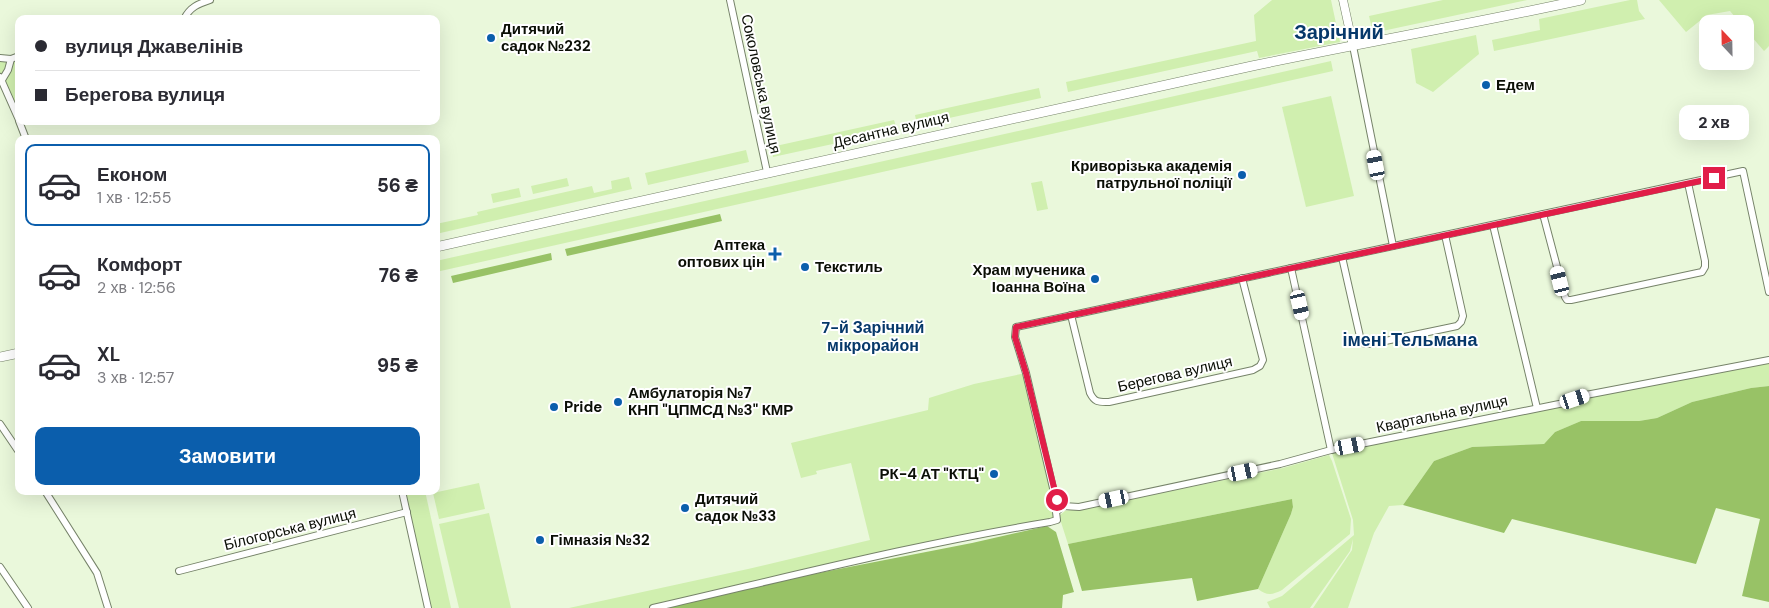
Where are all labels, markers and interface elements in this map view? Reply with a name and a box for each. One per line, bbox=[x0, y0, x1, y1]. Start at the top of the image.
street label: Соколовська вулиця bbox=[736, 12, 786, 156]
north arrow bbox=[1699, 15, 1754, 70]
map controls bbox=[1699, 15, 1754, 70]
place label: Дитячий садок №232 bbox=[501, 19, 591, 56]
district label: Зарічний bbox=[1294, 19, 1384, 45]
marker: Дитячий садок №232 bbox=[485, 32, 497, 44]
text: вулиця Джавелінів bbox=[65, 34, 243, 59]
place label: Едем bbox=[1496, 75, 1535, 95]
marker: Едем bbox=[1480, 79, 1492, 91]
text: Берегова вулиця bbox=[65, 82, 225, 107]
callout: 2 хв bbox=[1679, 106, 1749, 140]
street label: Десантна вулиця bbox=[831, 107, 951, 153]
text: 2 хв bbox=[1698, 112, 1730, 133]
car bbox=[1365, 149, 1386, 181]
place label: Криворізька академія патрульної поліції bbox=[1071, 156, 1233, 193]
text: Економ bbox=[97, 162, 167, 187]
icon: car bbox=[37, 163, 82, 208]
route end bbox=[1703, 167, 1725, 189]
marker: Криворізька академія патрульної поліції bbox=[1236, 169, 1248, 181]
text: 56 ₴ bbox=[377, 173, 418, 198]
text: 1 хв · 12:55 bbox=[97, 187, 171, 208]
place label: Аптека оптових цін bbox=[678, 235, 766, 272]
marker: Аптека оптових цін bbox=[769, 248, 781, 260]
text: Комфорт bbox=[97, 252, 182, 277]
icon: car bbox=[37, 253, 82, 298]
place label: Текстиль bbox=[815, 257, 883, 277]
place label: Храм мученика Іоанна Воїна bbox=[972, 260, 1086, 297]
marker: Текстиль bbox=[799, 261, 811, 273]
text: 76 ₴ bbox=[379, 263, 418, 288]
car bbox=[1549, 265, 1570, 297]
marker: Храм мученика Іоанна Воїна bbox=[1089, 273, 1101, 285]
text: 2 хв · 12:56 bbox=[97, 277, 176, 298]
car bbox=[1289, 289, 1310, 321]
district label: 7-й Зарічний мікрорайон bbox=[822, 317, 924, 356]
district label: імені Тельмана bbox=[1342, 328, 1478, 352]
text: XL bbox=[97, 342, 120, 367]
icon: car bbox=[37, 343, 82, 388]
street label: Берегова вулиця bbox=[1116, 351, 1234, 397]
text: 95 ₴ bbox=[377, 353, 418, 378]
text: 3 хв · 12:57 bbox=[97, 367, 174, 388]
place label: Амбулаторія №7 КНП "ЦПМСД №3" КМР bbox=[628, 383, 793, 420]
car bbox=[1558, 387, 1591, 411]
street label: Квартальна вулиця bbox=[1374, 390, 1510, 438]
marker: Амбулаторія №7 КНП "ЦПМСД №3" КМР bbox=[612, 396, 624, 408]
place label: Pride bbox=[564, 397, 602, 417]
marker: Pride bbox=[548, 401, 560, 413]
button: Замовити bbox=[35, 427, 420, 485]
car bbox=[1333, 436, 1366, 456]
car bbox=[1226, 462, 1259, 482]
place label: РК-4 АТ "КТЦ" bbox=[879, 464, 984, 484]
marker: РК-4 АТ "КТЦ" bbox=[988, 468, 1000, 480]
place label: Дитячий садок №33 bbox=[695, 489, 776, 526]
route start bbox=[1046, 489, 1068, 511]
car bbox=[1097, 489, 1130, 509]
marker: Дитячий садок №33 bbox=[679, 502, 691, 514]
street label: Білогорська вулиця bbox=[222, 503, 358, 555]
place label: Гімназія №32 bbox=[550, 530, 650, 550]
marker: Гімназія №32 bbox=[534, 534, 546, 546]

